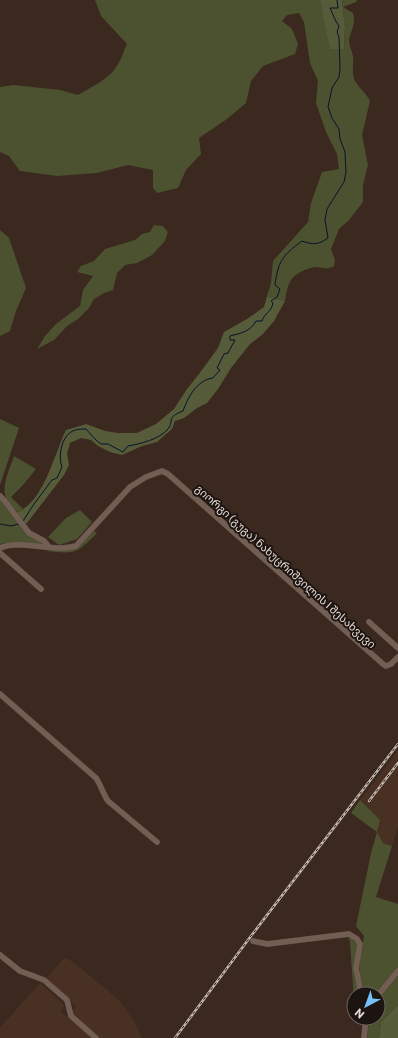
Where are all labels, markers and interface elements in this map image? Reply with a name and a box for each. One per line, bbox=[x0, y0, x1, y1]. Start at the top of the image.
street label: გიორგი (გუგა) ნახუცრიშვილის I შესახვევი bbox=[192, 481, 379, 651]
north arrow bbox=[346, 986, 386, 1026]
text: N bbox=[352, 1006, 366, 1022]

